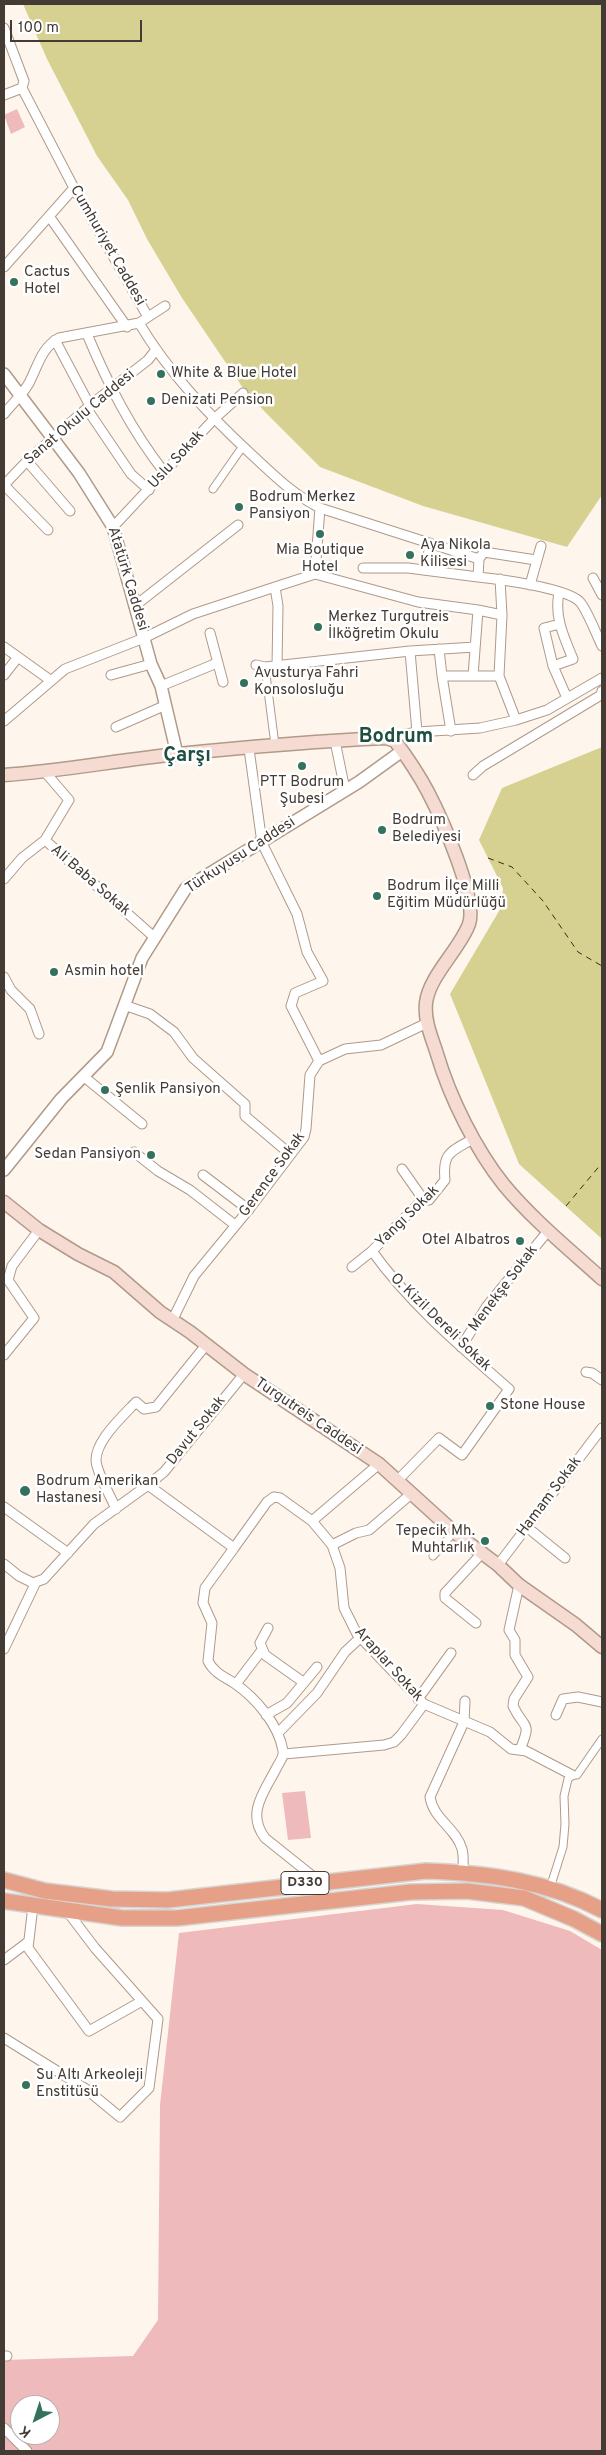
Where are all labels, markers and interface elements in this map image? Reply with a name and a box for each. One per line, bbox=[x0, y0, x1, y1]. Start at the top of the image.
scale bar bbox=[12, 10, 145, 42]
text: 100 m bbox=[18, 19, 59, 38]
street label: Cumhuriyet Caddesi bbox=[65, 183, 149, 309]
place label: Cactus Hotel bbox=[24, 264, 70, 299]
marker: Cactus Hotel bbox=[8, 276, 20, 288]
place label: White & Blue Hotel bbox=[171, 365, 297, 383]
street label: Sanat Okulu Caddesi bbox=[21, 366, 139, 470]
marker: White & Blue Hotel bbox=[155, 368, 167, 380]
place label: Denizati Pension bbox=[161, 392, 273, 410]
marker: Denizati Pension bbox=[145, 395, 157, 407]
street label: Uslu Sokak bbox=[145, 427, 209, 493]
place label: Bodrum Merkez Pansiyon bbox=[249, 489, 356, 524]
marker: Bodrum Merkez Pansiyon bbox=[233, 501, 245, 513]
street label: Atatürk Caddesi bbox=[103, 525, 151, 633]
marker: Mia Boutique Hotel bbox=[314, 528, 326, 540]
place label: Aya Nikola Kilisesi bbox=[420, 537, 491, 572]
place label: Mia Boutique Hotel bbox=[276, 542, 364, 577]
marker: Aya Nikola Kilisesi bbox=[404, 549, 416, 561]
place label: Merkez Turgutreis İlköğretim Okulu bbox=[328, 609, 449, 644]
marker: Merkez Turgutreis İlköğretim Okulu bbox=[312, 621, 324, 633]
place label: Avusturya Fahri Konsolosluğu bbox=[254, 665, 359, 700]
marker: Avusturya Fahri Konsolosluğu bbox=[238, 677, 250, 689]
district label: Bodrum bbox=[359, 726, 433, 750]
district label: Çarşı bbox=[163, 745, 211, 769]
marker: PTT Bodrum Şubesi bbox=[296, 760, 308, 772]
place label: PTT Bodrum Şubesi bbox=[260, 774, 344, 809]
place label: Bodrum Belediyesi bbox=[392, 812, 461, 847]
street label: Türkuyusu Caddesi bbox=[183, 814, 299, 898]
marker: Bodrum Belediyesi bbox=[376, 824, 388, 836]
street label: Ali Baba Sokak bbox=[46, 841, 134, 921]
place label: Bodrum İlçe Milli Eğitim Müdürlüğü bbox=[387, 878, 506, 913]
marker: Bodrum İlçe Milli Eğitim Müdürlüğü bbox=[371, 890, 383, 902]
place label: Asmin hotel bbox=[64, 963, 144, 981]
marker: Asmin hotel bbox=[48, 966, 60, 978]
place label: Şenlik Pansiyon bbox=[115, 1081, 221, 1099]
marker: Şenlik Pansiyon bbox=[99, 1084, 111, 1096]
street label: Gerence Sokak bbox=[236, 1129, 310, 1221]
place label: Sedan Pansiyon bbox=[34, 1146, 141, 1164]
marker: Sedan Pansiyon bbox=[145, 1149, 157, 1161]
street label: Yangı Sokak bbox=[372, 1182, 444, 1252]
place label: Otel Albatros bbox=[422, 1232, 510, 1250]
marker: Otel Albatros bbox=[514, 1235, 526, 1247]
street label: Menekşe Sokak bbox=[466, 1242, 542, 1336]
street label: O. Kizil Dereli Sokak bbox=[386, 1270, 494, 1376]
street label: Turgutreis Caddesi bbox=[251, 1374, 365, 1460]
street label: Davut Sokak bbox=[164, 1393, 230, 1469]
place label: Stone House bbox=[500, 1397, 585, 1415]
marker: Stone House bbox=[484, 1400, 496, 1412]
street label: Hamam Sokak bbox=[514, 1453, 586, 1541]
place label: Bodrum Amerikan Hastanesi bbox=[36, 1473, 159, 1508]
marker: Bodrum Amerikan Hastanesi bbox=[18, 1484, 32, 1498]
place label: Tepecik Mh. Muhtarlık bbox=[396, 1523, 475, 1558]
marker: Tepecik Mh. Muhtarlık bbox=[479, 1535, 491, 1547]
street label: Araplar Sokak bbox=[350, 1624, 426, 1706]
road number: D330 bbox=[281, 1872, 329, 1895]
place label: Su Altı Arkeoleji Enstitüsü bbox=[36, 2067, 143, 2102]
marker: Su Altı Arkeoleji Enstitüsü bbox=[20, 2079, 32, 2091]
north arrow bbox=[10, 2395, 60, 2445]
text: K bbox=[16, 2421, 35, 2441]

